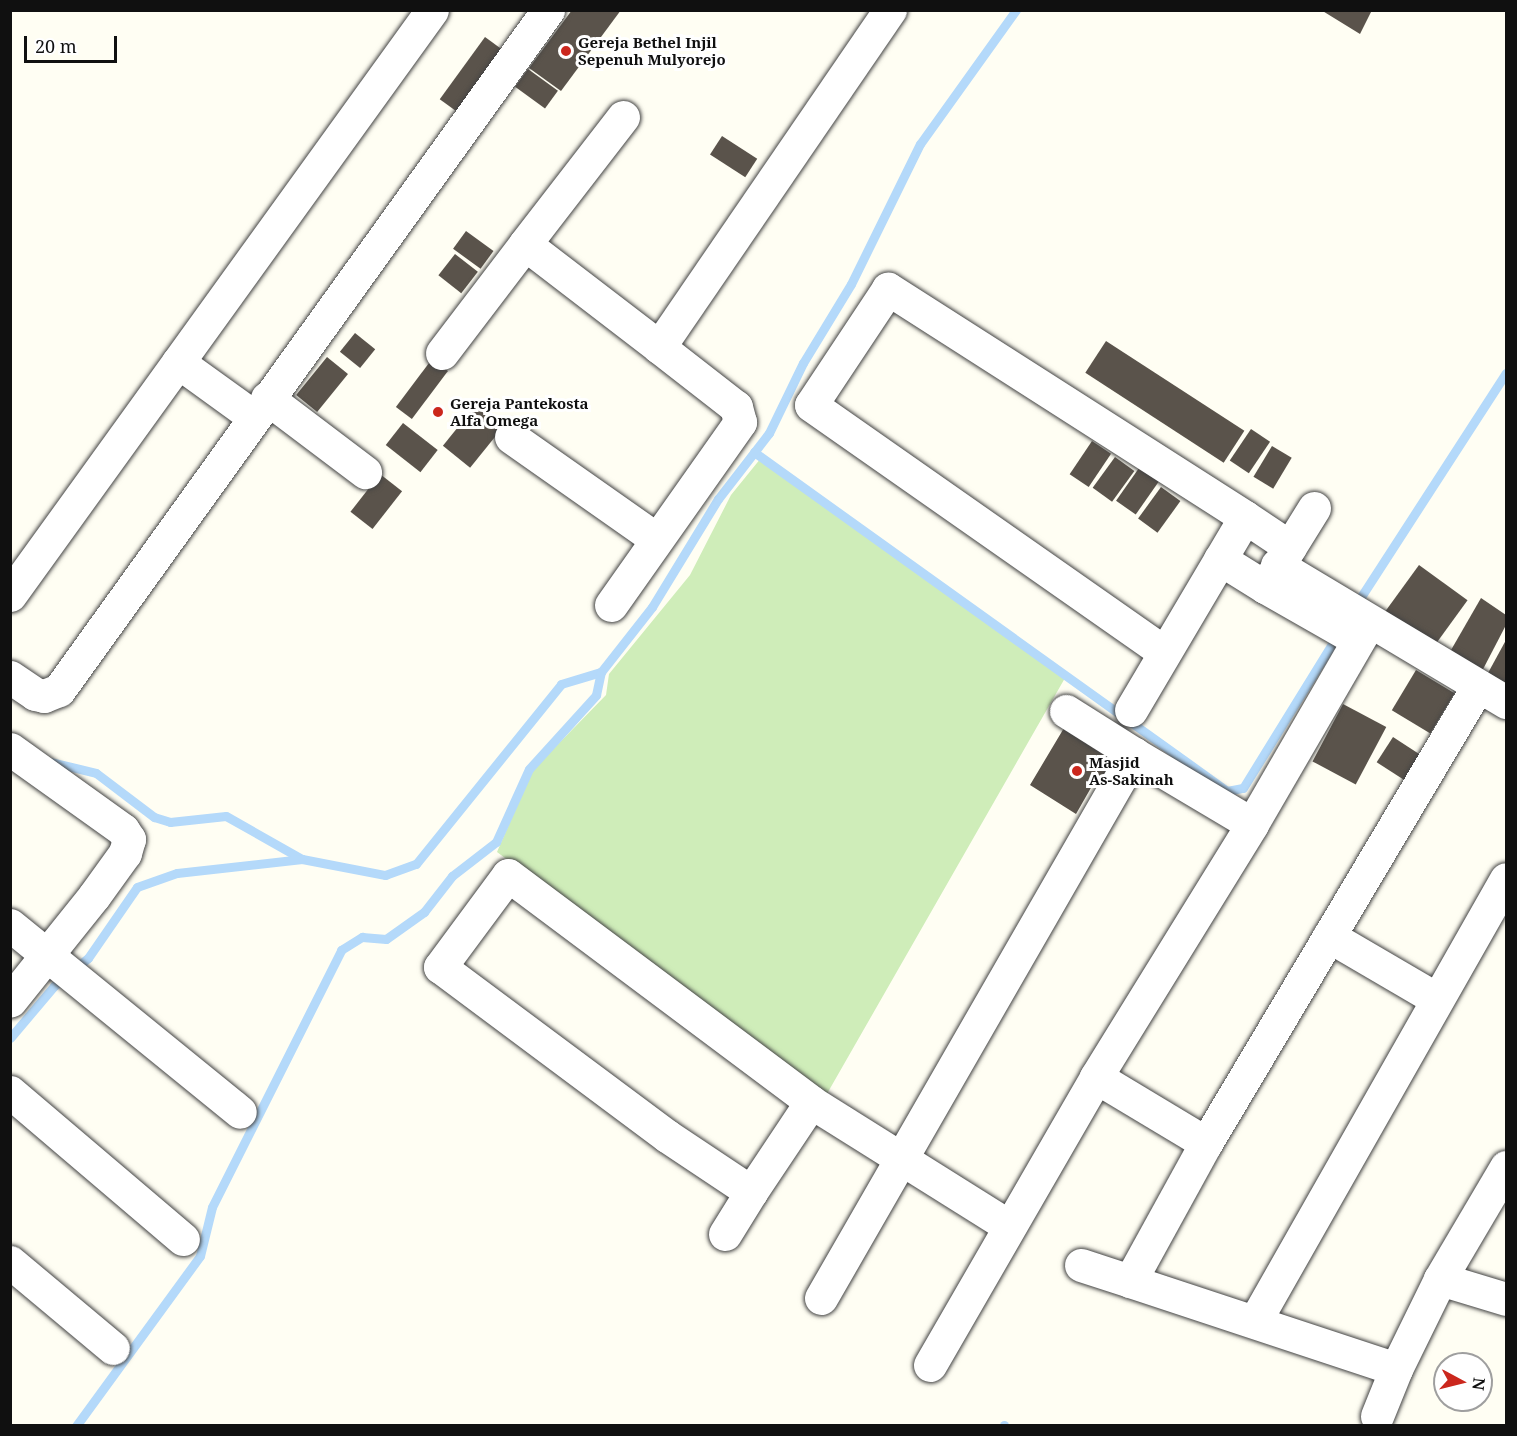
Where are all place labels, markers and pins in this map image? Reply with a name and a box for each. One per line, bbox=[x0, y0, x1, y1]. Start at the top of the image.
place label: Gereja Bethel Injil Sepenuh Mulyorejo bbox=[578, 33, 726, 68]
marker: Gereja Bethel Injil Sepenuh Mulyorejo bbox=[559, 44, 573, 58]
place label: Gereja Pantekosta Alfa Omega bbox=[450, 394, 589, 429]
marker: Gereja Pantekosta Alfa Omega bbox=[431, 405, 445, 419]
place label: Masjid As-Sakinah bbox=[1089, 753, 1174, 788]
marker: Masjid As-Sakinah bbox=[1070, 764, 1084, 778]

